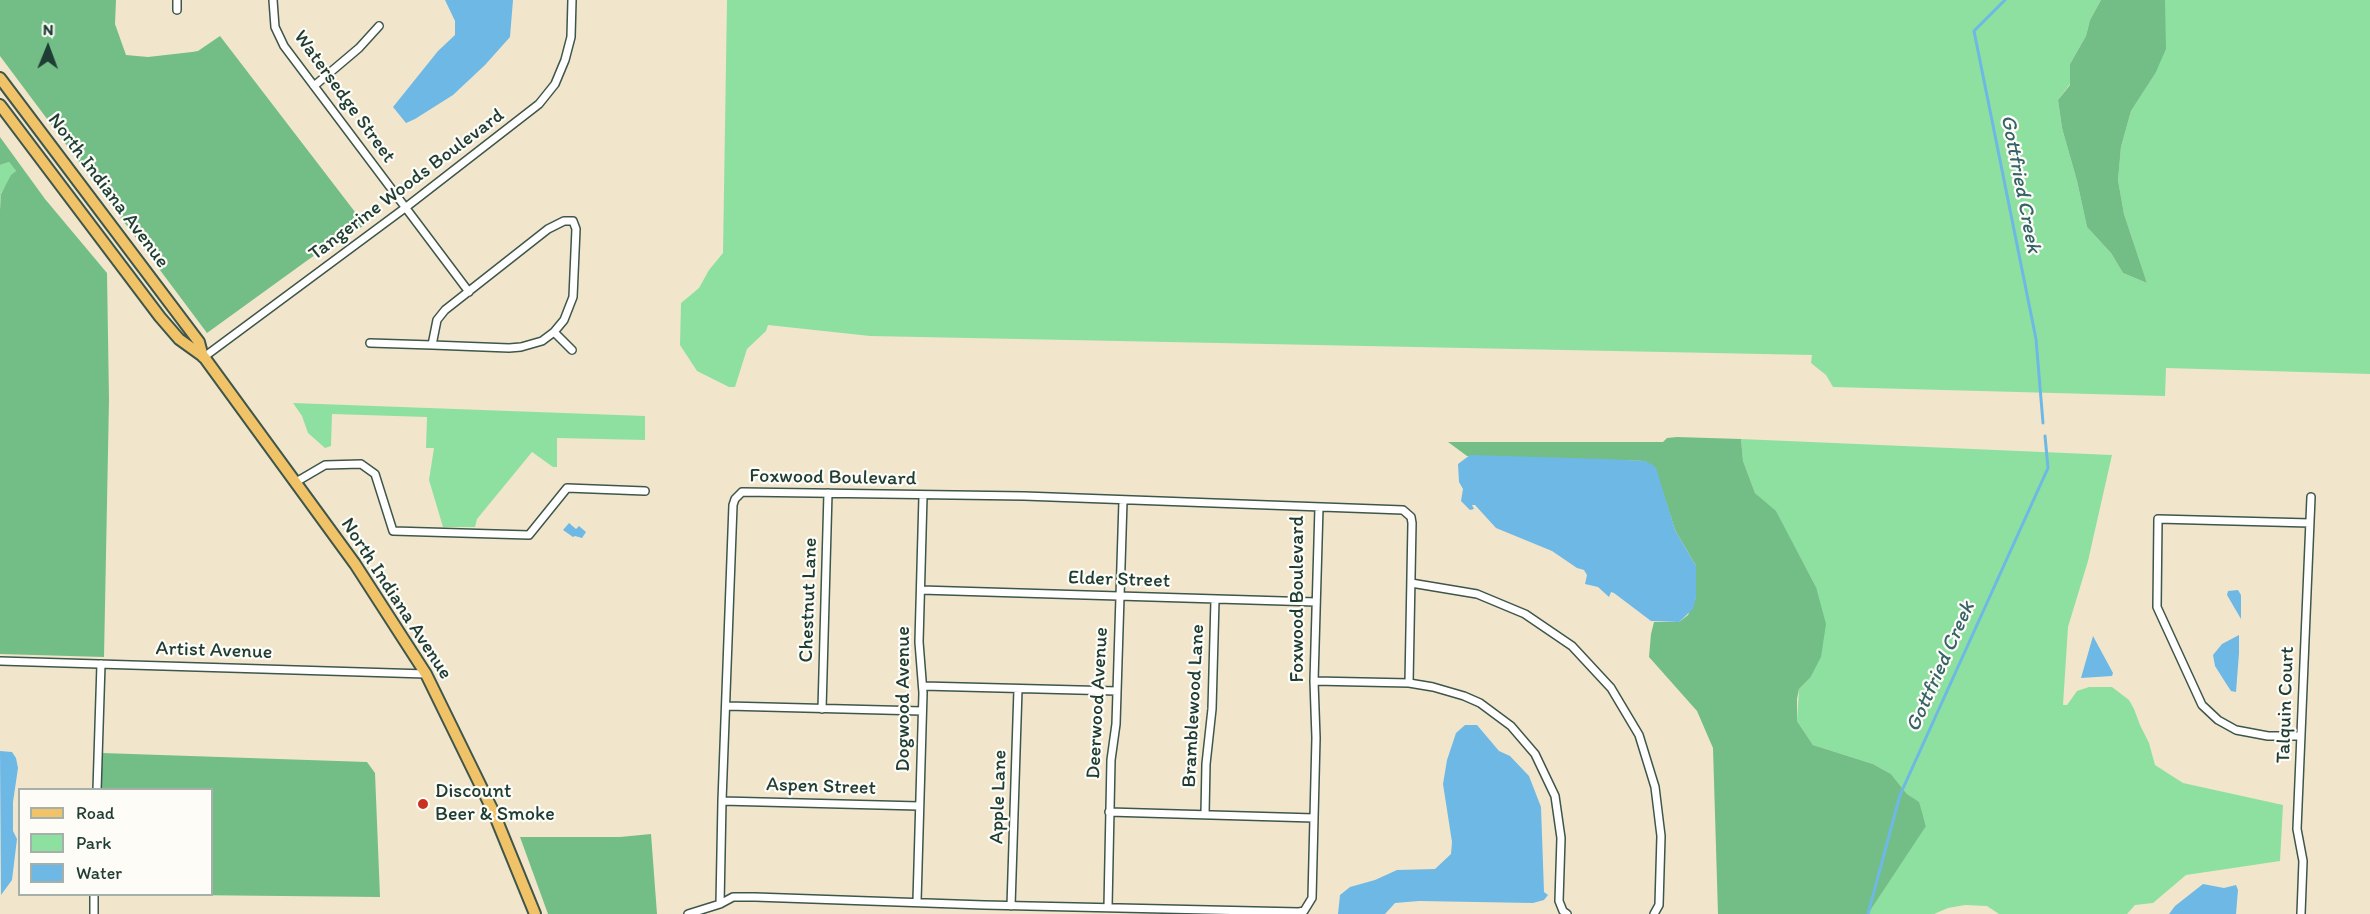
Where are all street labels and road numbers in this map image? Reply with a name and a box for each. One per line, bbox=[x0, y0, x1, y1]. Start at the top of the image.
street label: Watersedge Street bbox=[288, 26, 400, 168]
street label: Tangerine Woods Boulevard bbox=[305, 104, 509, 266]
street label: North Indiana Avenue bbox=[42, 109, 174, 273]
street label: Foxwood Boulevard bbox=[749, 465, 917, 491]
street label: North Indiana Avenue bbox=[335, 514, 457, 684]
street label: Foxwood Boulevard bbox=[1286, 515, 1310, 683]
street label: Chestnut Lane bbox=[795, 537, 823, 663]
street label: Elder Street bbox=[1067, 566, 1171, 594]
street label: Bramblewood Lane bbox=[1178, 624, 1210, 788]
street label: Dogwood Avenue bbox=[892, 626, 916, 772]
street label: Deerwood Avenue bbox=[1082, 626, 1114, 780]
street label: Artist Avenue bbox=[155, 637, 273, 665]
street label: Talquin Court bbox=[2272, 646, 2300, 764]
street label: Apple Lane bbox=[985, 749, 1013, 845]
street label: Aspen Street bbox=[766, 773, 876, 801]

